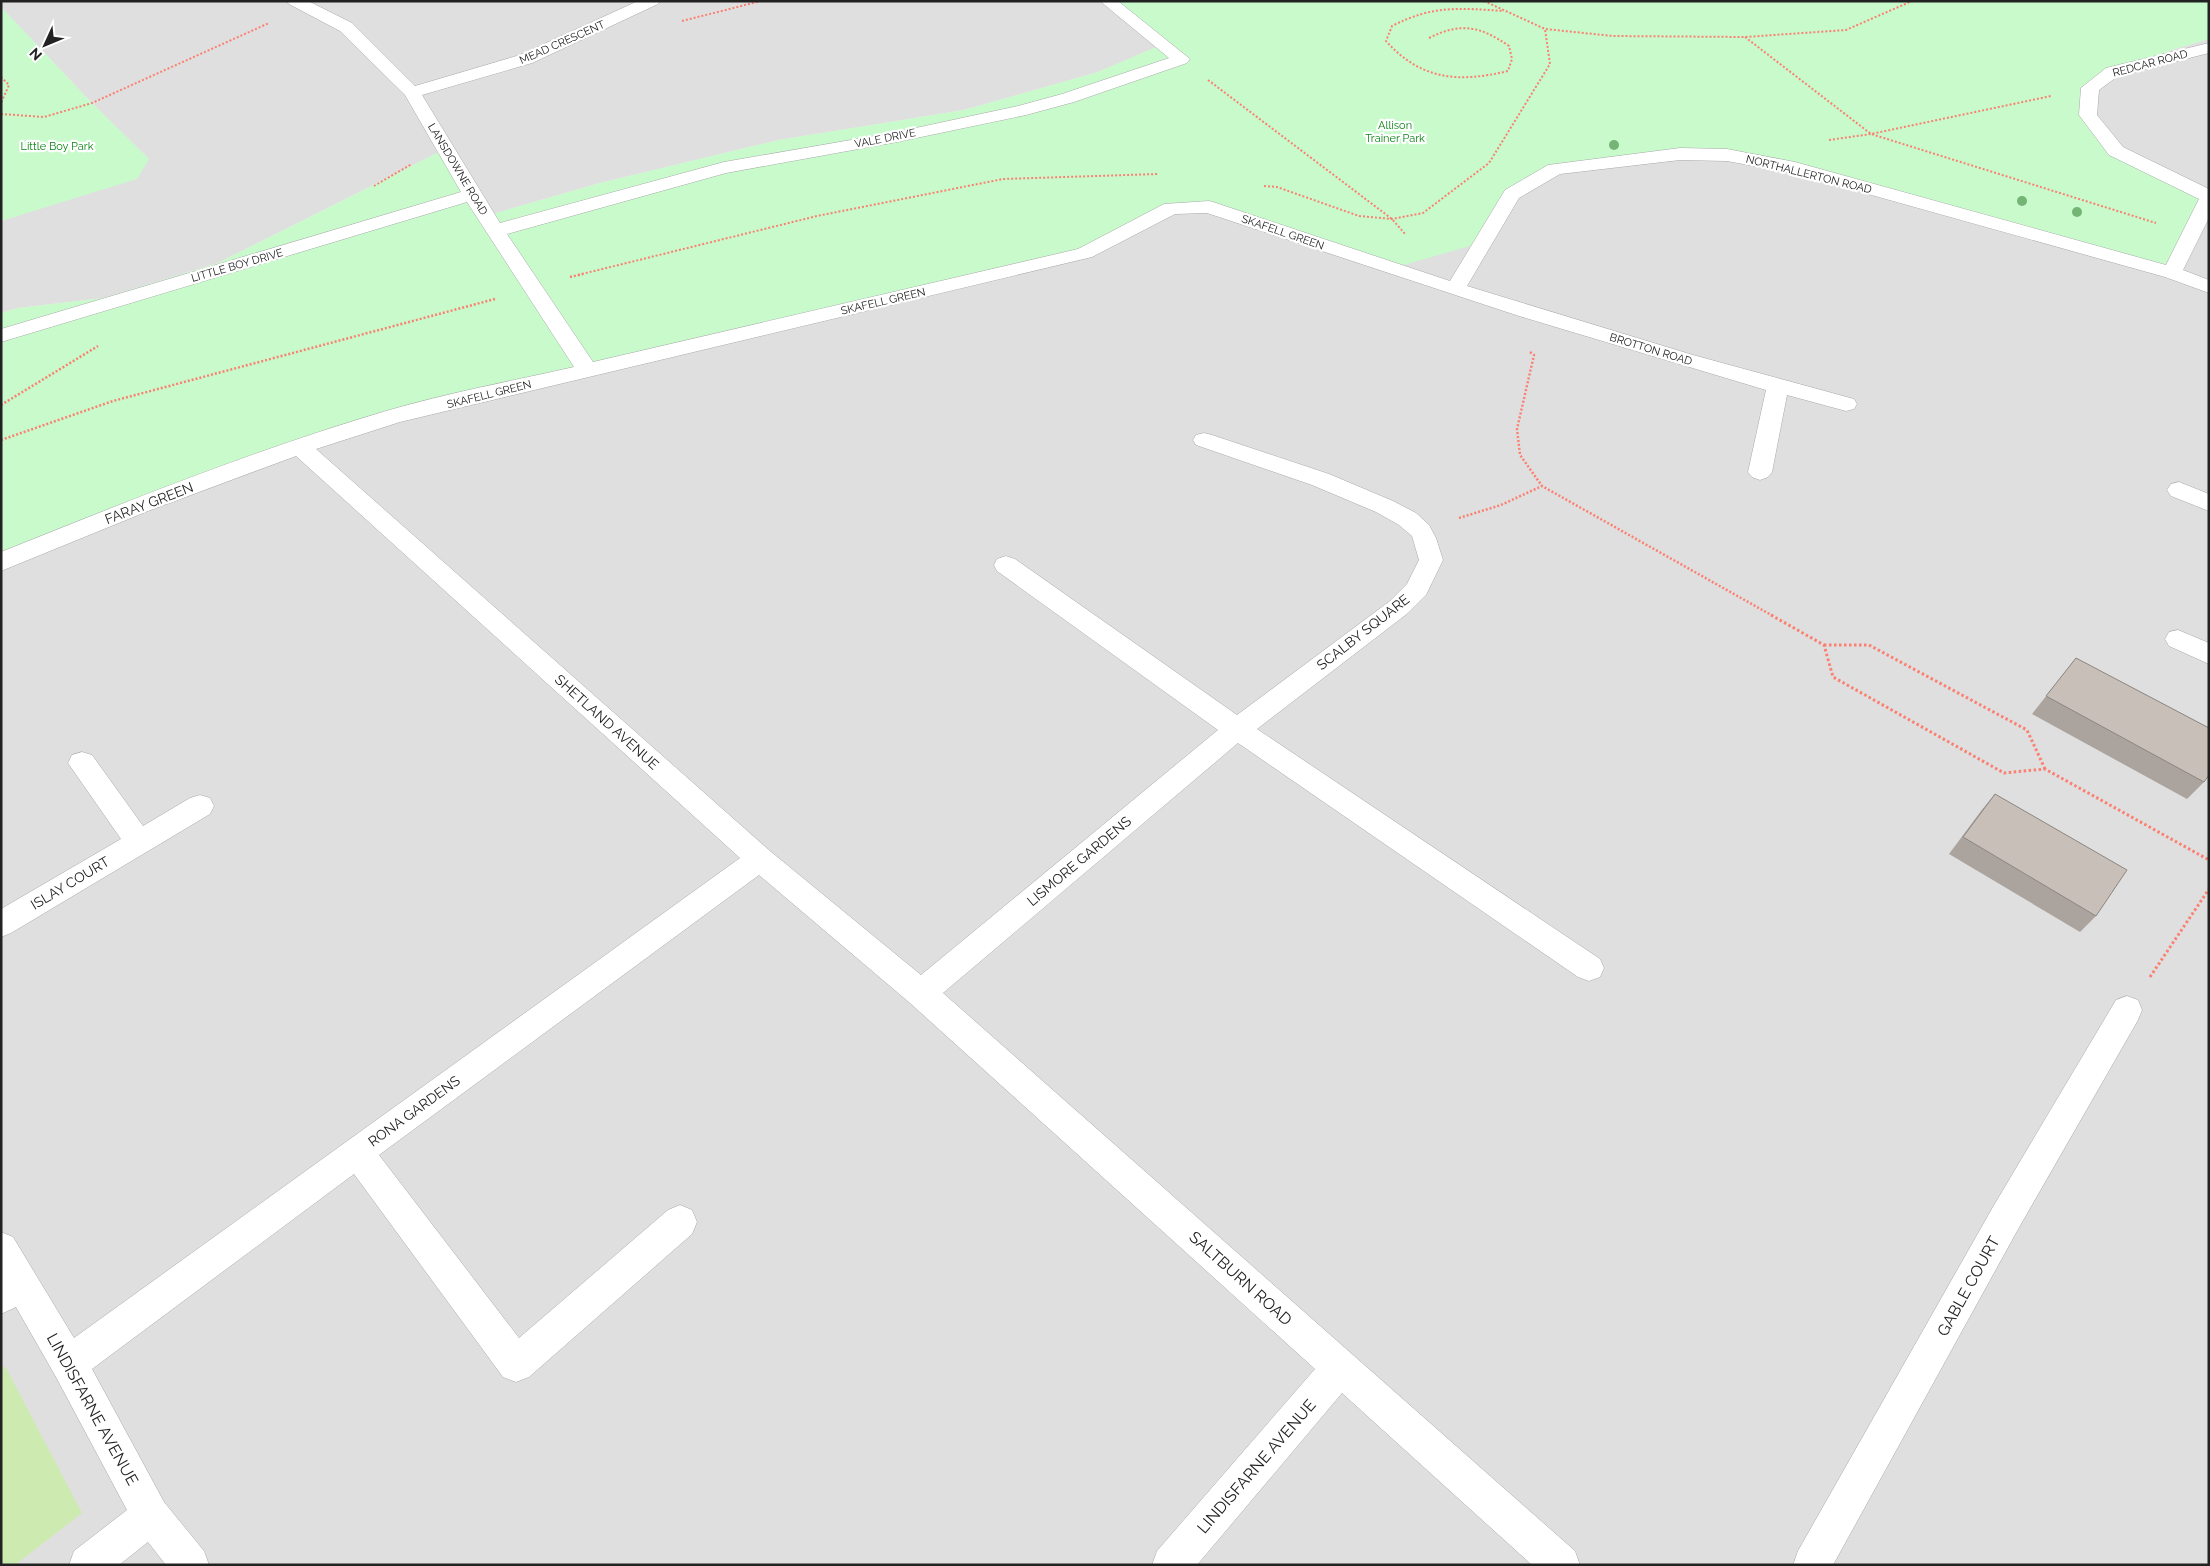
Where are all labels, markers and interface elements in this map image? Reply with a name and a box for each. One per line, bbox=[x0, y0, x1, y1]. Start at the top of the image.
street label: MEAD CRESCENT bbox=[518, 18, 607, 67]
north arrow bbox=[20, 20, 70, 70]
text: N bbox=[26, 45, 45, 63]
street label: REDCAR ROAD bbox=[2111, 47, 2189, 80]
park label: Allison Trainer Park bbox=[1365, 119, 1425, 145]
street label: LANSDOWNE ROAD bbox=[425, 121, 490, 218]
street label: VALE DRIVE bbox=[853, 126, 917, 151]
park label: Little Boy Park bbox=[20, 140, 94, 153]
street label: NORTHALLERTON ROAD bbox=[1745, 153, 1873, 196]
street label: SKAFELL GREEN bbox=[1240, 212, 1326, 253]
street label: LITTLE BOY DRIVE bbox=[190, 246, 285, 285]
street label: SKAFELL GREEN bbox=[839, 285, 927, 318]
street label: BROTTON ROAD bbox=[1608, 331, 1694, 368]
street label: SKAFELL GREEN bbox=[446, 378, 533, 411]
street label: FARAY GREEN bbox=[102, 479, 196, 527]
street label: SCALBY SQUARE bbox=[1314, 591, 1412, 673]
street label: SHETLAND AVENUE bbox=[552, 671, 662, 773]
street label: LISMORE GARDENS bbox=[1024, 813, 1135, 909]
street label: ISLAY COURT bbox=[28, 853, 113, 913]
street label: RONA GARDENS bbox=[365, 1072, 463, 1150]
street label: SALTBURN ROAD bbox=[1185, 1227, 1296, 1329]
street label: GABLE COURT bbox=[1933, 1233, 2004, 1339]
street label: LINDISFARNE AVENUE bbox=[43, 1330, 142, 1489]
street label: LINDISFARNE AVENUE bbox=[1193, 1395, 1320, 1537]

